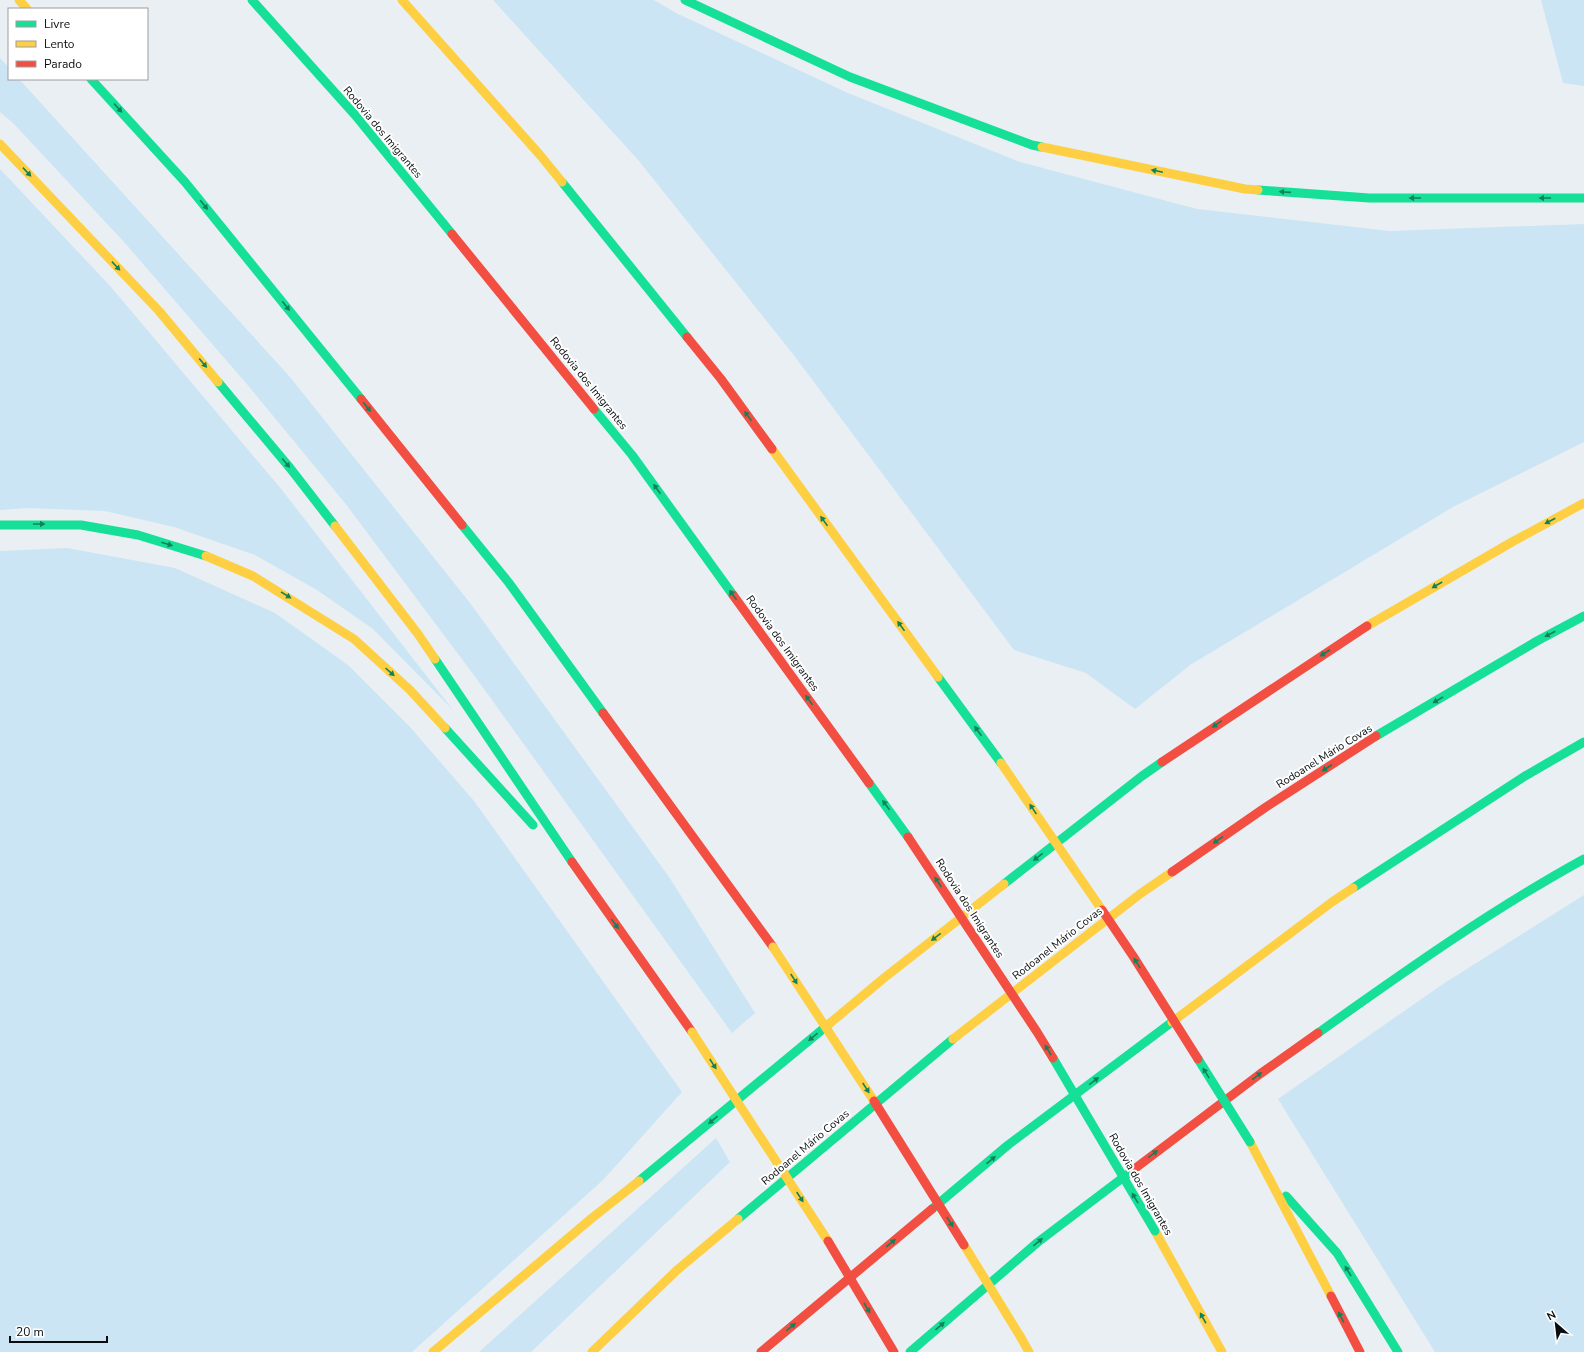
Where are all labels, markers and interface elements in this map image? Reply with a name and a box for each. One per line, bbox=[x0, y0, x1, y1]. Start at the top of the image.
legend bbox=[8, 8, 148, 80]
text: Livre bbox=[44, 16, 70, 32]
text: Lento bbox=[44, 36, 75, 52]
text: Parado bbox=[44, 56, 82, 72]
street label: Rodovia dos Imigrantes bbox=[340, 83, 425, 181]
one-way arrow bbox=[113, 103, 122, 113]
one-way arrow bbox=[22, 167, 32, 177]
one-way arrow bbox=[1151, 168, 1163, 174]
one-way arrow bbox=[1279, 188, 1291, 195]
one-way arrow bbox=[1408, 195, 1421, 201]
one-way arrow bbox=[1538, 195, 1551, 201]
one-way arrow bbox=[200, 199, 209, 210]
one-way arrow bbox=[111, 261, 121, 271]
one-way arrow bbox=[281, 301, 290, 311]
street label: Rodovia dos Imigrantes bbox=[546, 334, 631, 433]
one-way arrow bbox=[198, 358, 207, 369]
one-way arrow bbox=[363, 402, 372, 413]
one-way arrow bbox=[744, 411, 752, 422]
one-way arrow bbox=[282, 457, 291, 468]
one-way arrow bbox=[653, 484, 661, 495]
one-way arrow bbox=[820, 516, 829, 527]
one-way arrow bbox=[1544, 518, 1556, 524]
one-way arrow bbox=[33, 521, 46, 527]
one-way arrow bbox=[161, 541, 173, 547]
one-way arrow bbox=[1431, 582, 1443, 589]
one-way arrow bbox=[729, 589, 737, 600]
one-way arrow bbox=[281, 591, 291, 599]
street label: Rodovia dos Imigrantes bbox=[743, 592, 823, 694]
one-way arrow bbox=[897, 621, 905, 632]
one-way arrow bbox=[1544, 631, 1555, 637]
one-way arrow bbox=[1320, 649, 1331, 656]
one-way arrow bbox=[385, 667, 395, 676]
one-way arrow bbox=[805, 695, 813, 705]
one-way arrow bbox=[1432, 697, 1444, 704]
one-way arrow bbox=[1212, 720, 1222, 728]
street label: Rodoanel Mário Covas bbox=[1274, 721, 1375, 792]
one-way arrow bbox=[974, 726, 982, 737]
one-way arrow bbox=[1322, 764, 1332, 772]
one-way arrow bbox=[881, 800, 890, 811]
one-way arrow bbox=[1029, 804, 1037, 815]
one-way arrow bbox=[1213, 836, 1224, 844]
one-way arrow bbox=[1032, 853, 1043, 861]
street label: Rodovia dos Imigrantes bbox=[932, 856, 1007, 961]
one-way arrow bbox=[935, 877, 942, 888]
street label: Rodoanel Mário Covas bbox=[1009, 904, 1105, 983]
one-way arrow bbox=[611, 919, 619, 929]
one-way arrow bbox=[930, 933, 941, 941]
one-way arrow bbox=[1134, 957, 1141, 969]
one-way arrow bbox=[790, 974, 798, 984]
one-way arrow bbox=[808, 1032, 818, 1041]
one-way arrow bbox=[1044, 1044, 1051, 1056]
one-way arrow bbox=[710, 1058, 717, 1070]
one-way arrow bbox=[1203, 1067, 1210, 1079]
one-way arrow bbox=[1251, 1072, 1262, 1080]
one-way arrow bbox=[1088, 1077, 1099, 1085]
one-way arrow bbox=[862, 1082, 869, 1094]
street label: Rodoanel Mário Covas bbox=[758, 1106, 852, 1189]
one-way arrow bbox=[708, 1116, 719, 1125]
street label: Rodovia dos Imigrantes bbox=[1105, 1131, 1176, 1238]
one-way arrow bbox=[1147, 1150, 1158, 1159]
one-way arrow bbox=[985, 1155, 996, 1164]
one-way arrow bbox=[796, 1191, 803, 1203]
one-way arrow bbox=[1132, 1192, 1139, 1204]
one-way arrow bbox=[946, 1217, 954, 1227]
one-way arrow bbox=[1033, 1237, 1044, 1246]
one-way arrow bbox=[886, 1239, 896, 1248]
one-way arrow bbox=[1345, 1265, 1352, 1277]
one-way arrow bbox=[864, 1302, 871, 1314]
north arrow bbox=[1536, 1304, 1576, 1344]
text: N bbox=[1544, 1307, 1559, 1324]
one-way arrow bbox=[1200, 1312, 1206, 1324]
one-way arrow bbox=[1338, 1312, 1345, 1323]
scale bar bbox=[10, 1318, 107, 1344]
one-way arrow bbox=[786, 1322, 797, 1331]
one-way arrow bbox=[934, 1322, 945, 1331]
text: 20 m bbox=[16, 1324, 44, 1340]

